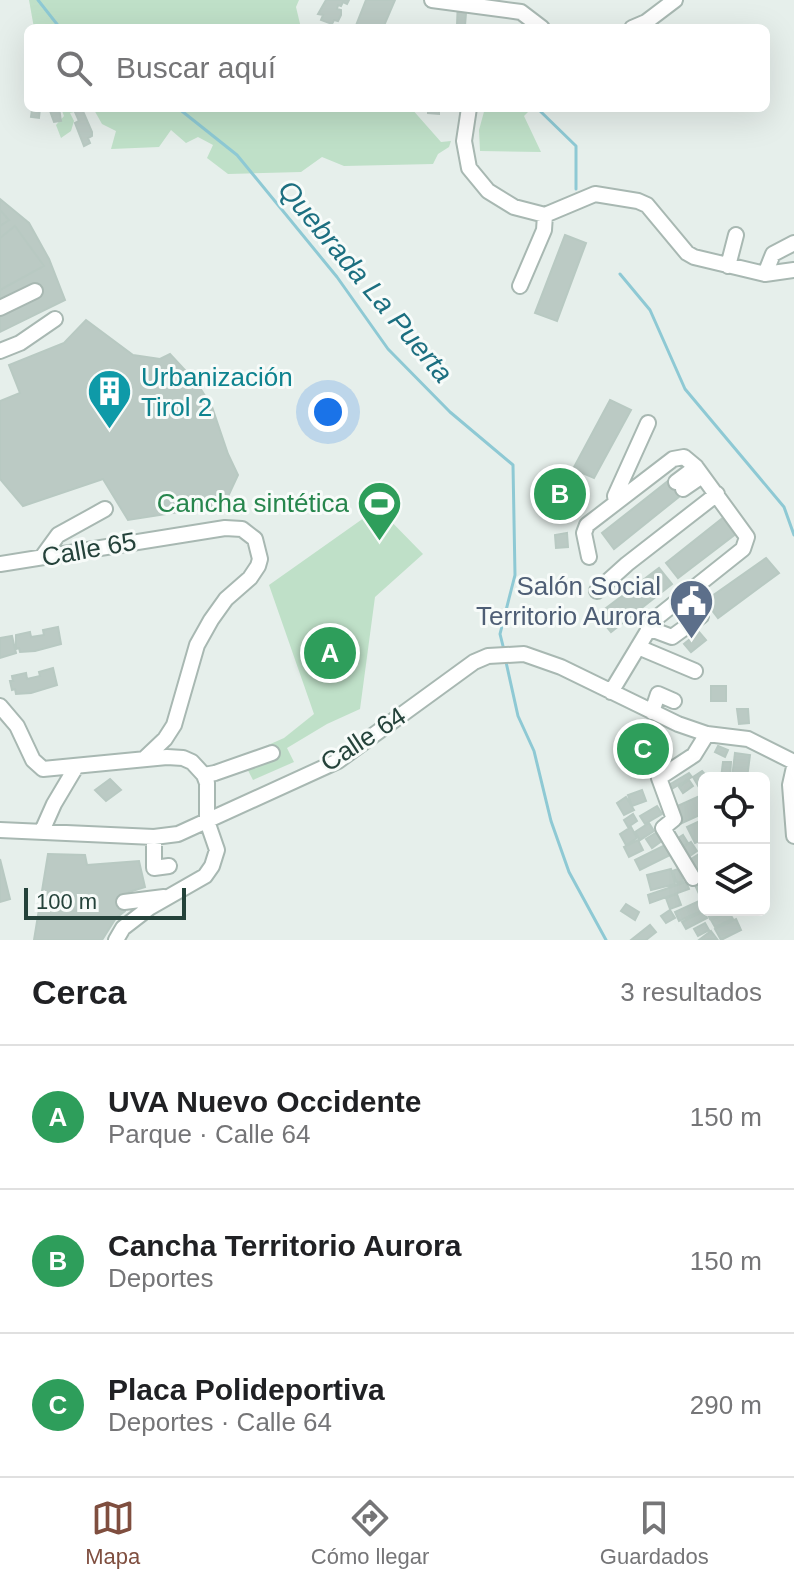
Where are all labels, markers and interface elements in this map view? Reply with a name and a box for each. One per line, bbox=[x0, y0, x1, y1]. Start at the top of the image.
search box bbox=[24, 24, 770, 112]
icon: search bbox=[52, 46, 96, 90]
text: Buscar aquí bbox=[116, 51, 276, 84]
water label: Quebrada La Puerta bbox=[272, 174, 459, 388]
place label: Urbanización Tirol 2 bbox=[141, 362, 293, 422]
building icon: Urbanización Tirol 2 bbox=[86, 368, 134, 431]
your location bbox=[308, 392, 348, 432]
pin: B bbox=[534, 464, 586, 524]
sports icon: Cancha sintética bbox=[356, 479, 404, 542]
place label: Cancha sintética bbox=[157, 488, 350, 518]
street label: Calle 65 bbox=[39, 526, 139, 572]
place label: Salón Social Territorio Aurora bbox=[476, 571, 662, 631]
public building icon: Salón Social Territorio Aurora bbox=[668, 577, 716, 640]
pin: A bbox=[304, 623, 356, 683]
street label: Calle 64 bbox=[315, 700, 411, 778]
pin: C bbox=[617, 719, 669, 779]
map controls bbox=[698, 772, 770, 916]
button: locate bbox=[698, 772, 770, 844]
button: layers bbox=[698, 844, 770, 916]
scale bar bbox=[24, 884, 186, 920]
text: 100 m bbox=[36, 889, 97, 914]
text: Cerca bbox=[32, 973, 127, 1011]
text: 3 resultados bbox=[620, 977, 762, 1007]
text: UVA Nuevo Occidente bbox=[108, 1085, 421, 1118]
text: A bbox=[49, 1102, 67, 1132]
text: 150 m bbox=[690, 1102, 762, 1132]
text: Parque · Calle 64 bbox=[108, 1119, 310, 1149]
text: Cancha Territorio Aurora bbox=[108, 1229, 461, 1262]
text: B bbox=[49, 1246, 67, 1276]
text: 150 m bbox=[690, 1246, 762, 1276]
text: Deportes bbox=[108, 1263, 214, 1293]
text: Placa Polideportiva bbox=[108, 1373, 385, 1406]
text: C bbox=[49, 1390, 67, 1420]
text: 290 m bbox=[690, 1390, 762, 1420]
text: Deportes · Calle 64 bbox=[108, 1407, 332, 1437]
tab: Mapa bbox=[85, 1496, 140, 1570]
tab: Cómo llegar bbox=[311, 1496, 429, 1570]
tab: Guardados bbox=[600, 1496, 709, 1570]

